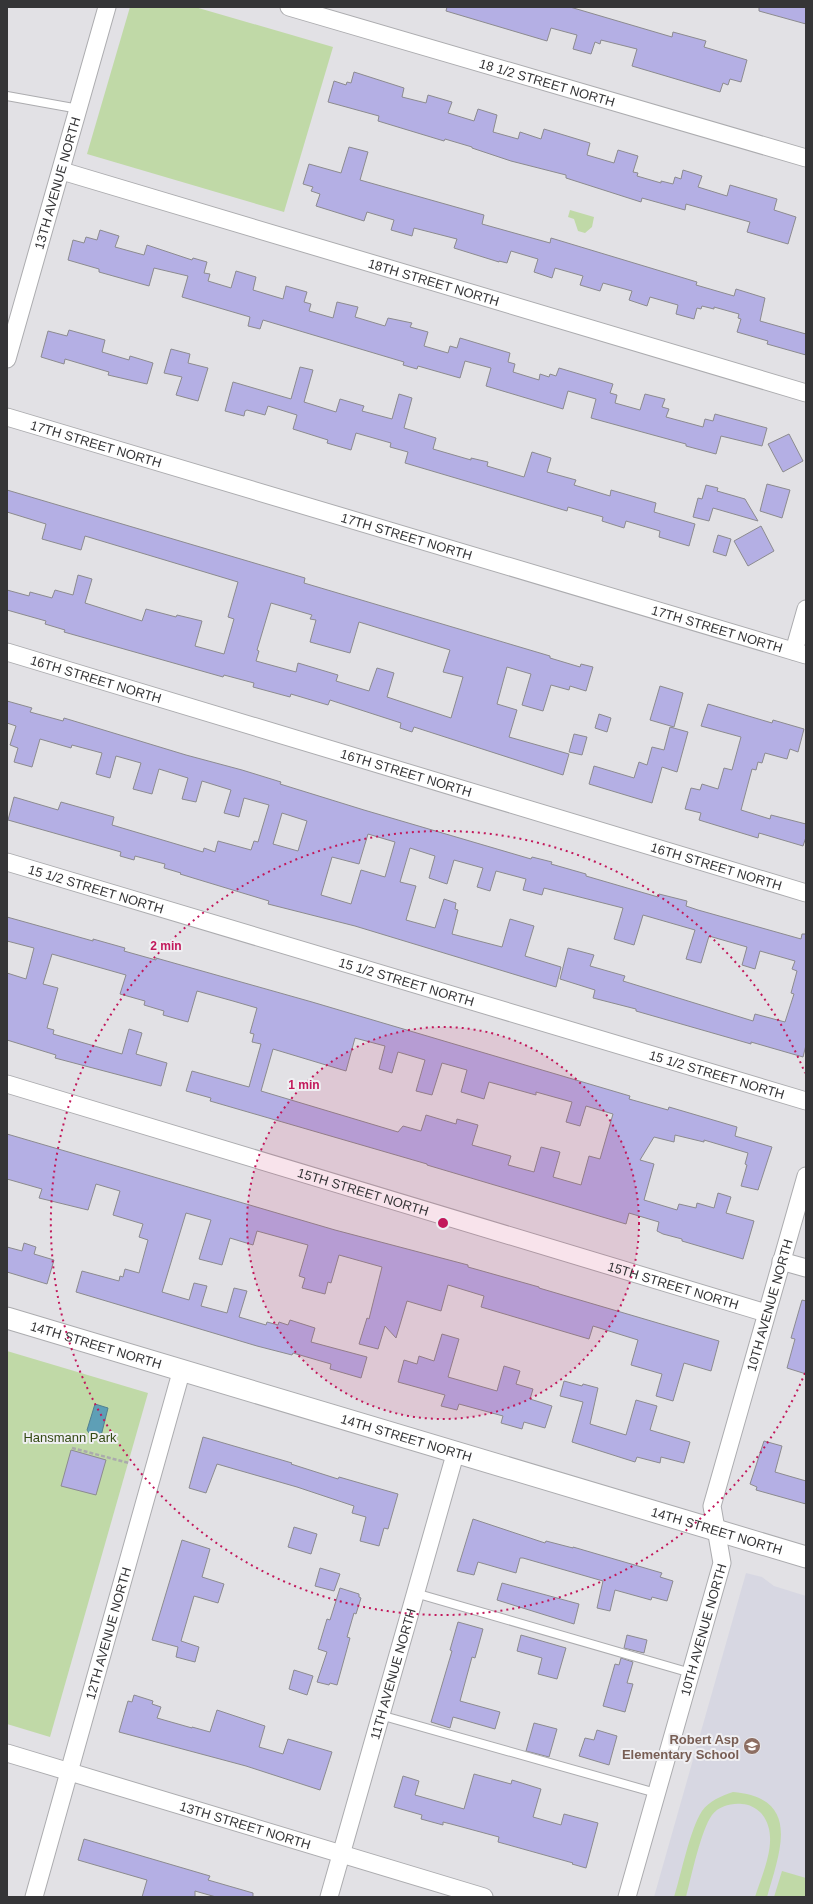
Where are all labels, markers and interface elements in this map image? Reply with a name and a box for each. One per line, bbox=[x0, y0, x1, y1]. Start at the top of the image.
street label: 18 1/2 STREET NORTH bbox=[478, 56, 617, 110]
street label: 13TH AVENUE NORTH bbox=[32, 115, 83, 251]
street label: 18TH STREET NORTH bbox=[366, 256, 501, 309]
street label: 17TH STREET NORTH bbox=[29, 417, 163, 471]
street label: 17TH STREET NORTH bbox=[339, 510, 474, 563]
street label: 17TH STREET NORTH bbox=[650, 602, 784, 656]
street label: 16TH STREET NORTH bbox=[29, 652, 163, 706]
street label: 16TH STREET NORTH bbox=[339, 746, 473, 800]
street label: 16TH STREET NORTH bbox=[649, 840, 784, 893]
street label: 15 1/2 STREET NORTH bbox=[26, 862, 165, 916]
text: 2 min bbox=[150, 939, 182, 953]
street label: 15 1/2 STREET NORTH bbox=[337, 955, 476, 1009]
street label: 15 1/2 STREET NORTH bbox=[647, 1048, 786, 1102]
text: 1 min bbox=[288, 1078, 320, 1092]
street label: 15TH STREET NORTH bbox=[296, 1165, 430, 1219]
centre of rings bbox=[436, 1216, 450, 1230]
street label: 10TH AVENUE NORTH bbox=[744, 1237, 796, 1373]
street label: 15TH STREET NORTH bbox=[606, 1259, 741, 1312]
street label: 14TH STREET NORTH bbox=[29, 1318, 163, 1372]
street label: 14TH STREET NORTH bbox=[339, 1411, 474, 1465]
park label: Hansmann Park bbox=[23, 1430, 117, 1445]
street label: 14TH STREET NORTH bbox=[649, 1504, 784, 1558]
street label: 10TH AVENUE NORTH bbox=[678, 1562, 729, 1698]
street label: 12TH AVENUE NORTH bbox=[83, 1565, 134, 1701]
street label: 11TH AVENUE NORTH bbox=[367, 1607, 419, 1741]
place label: Robert Asp Elementary School bbox=[622, 1732, 739, 1762]
school or university icon: Robert Asp Elementary School bbox=[742, 1736, 762, 1756]
street label: 13TH STREET NORTH bbox=[178, 1799, 313, 1852]

